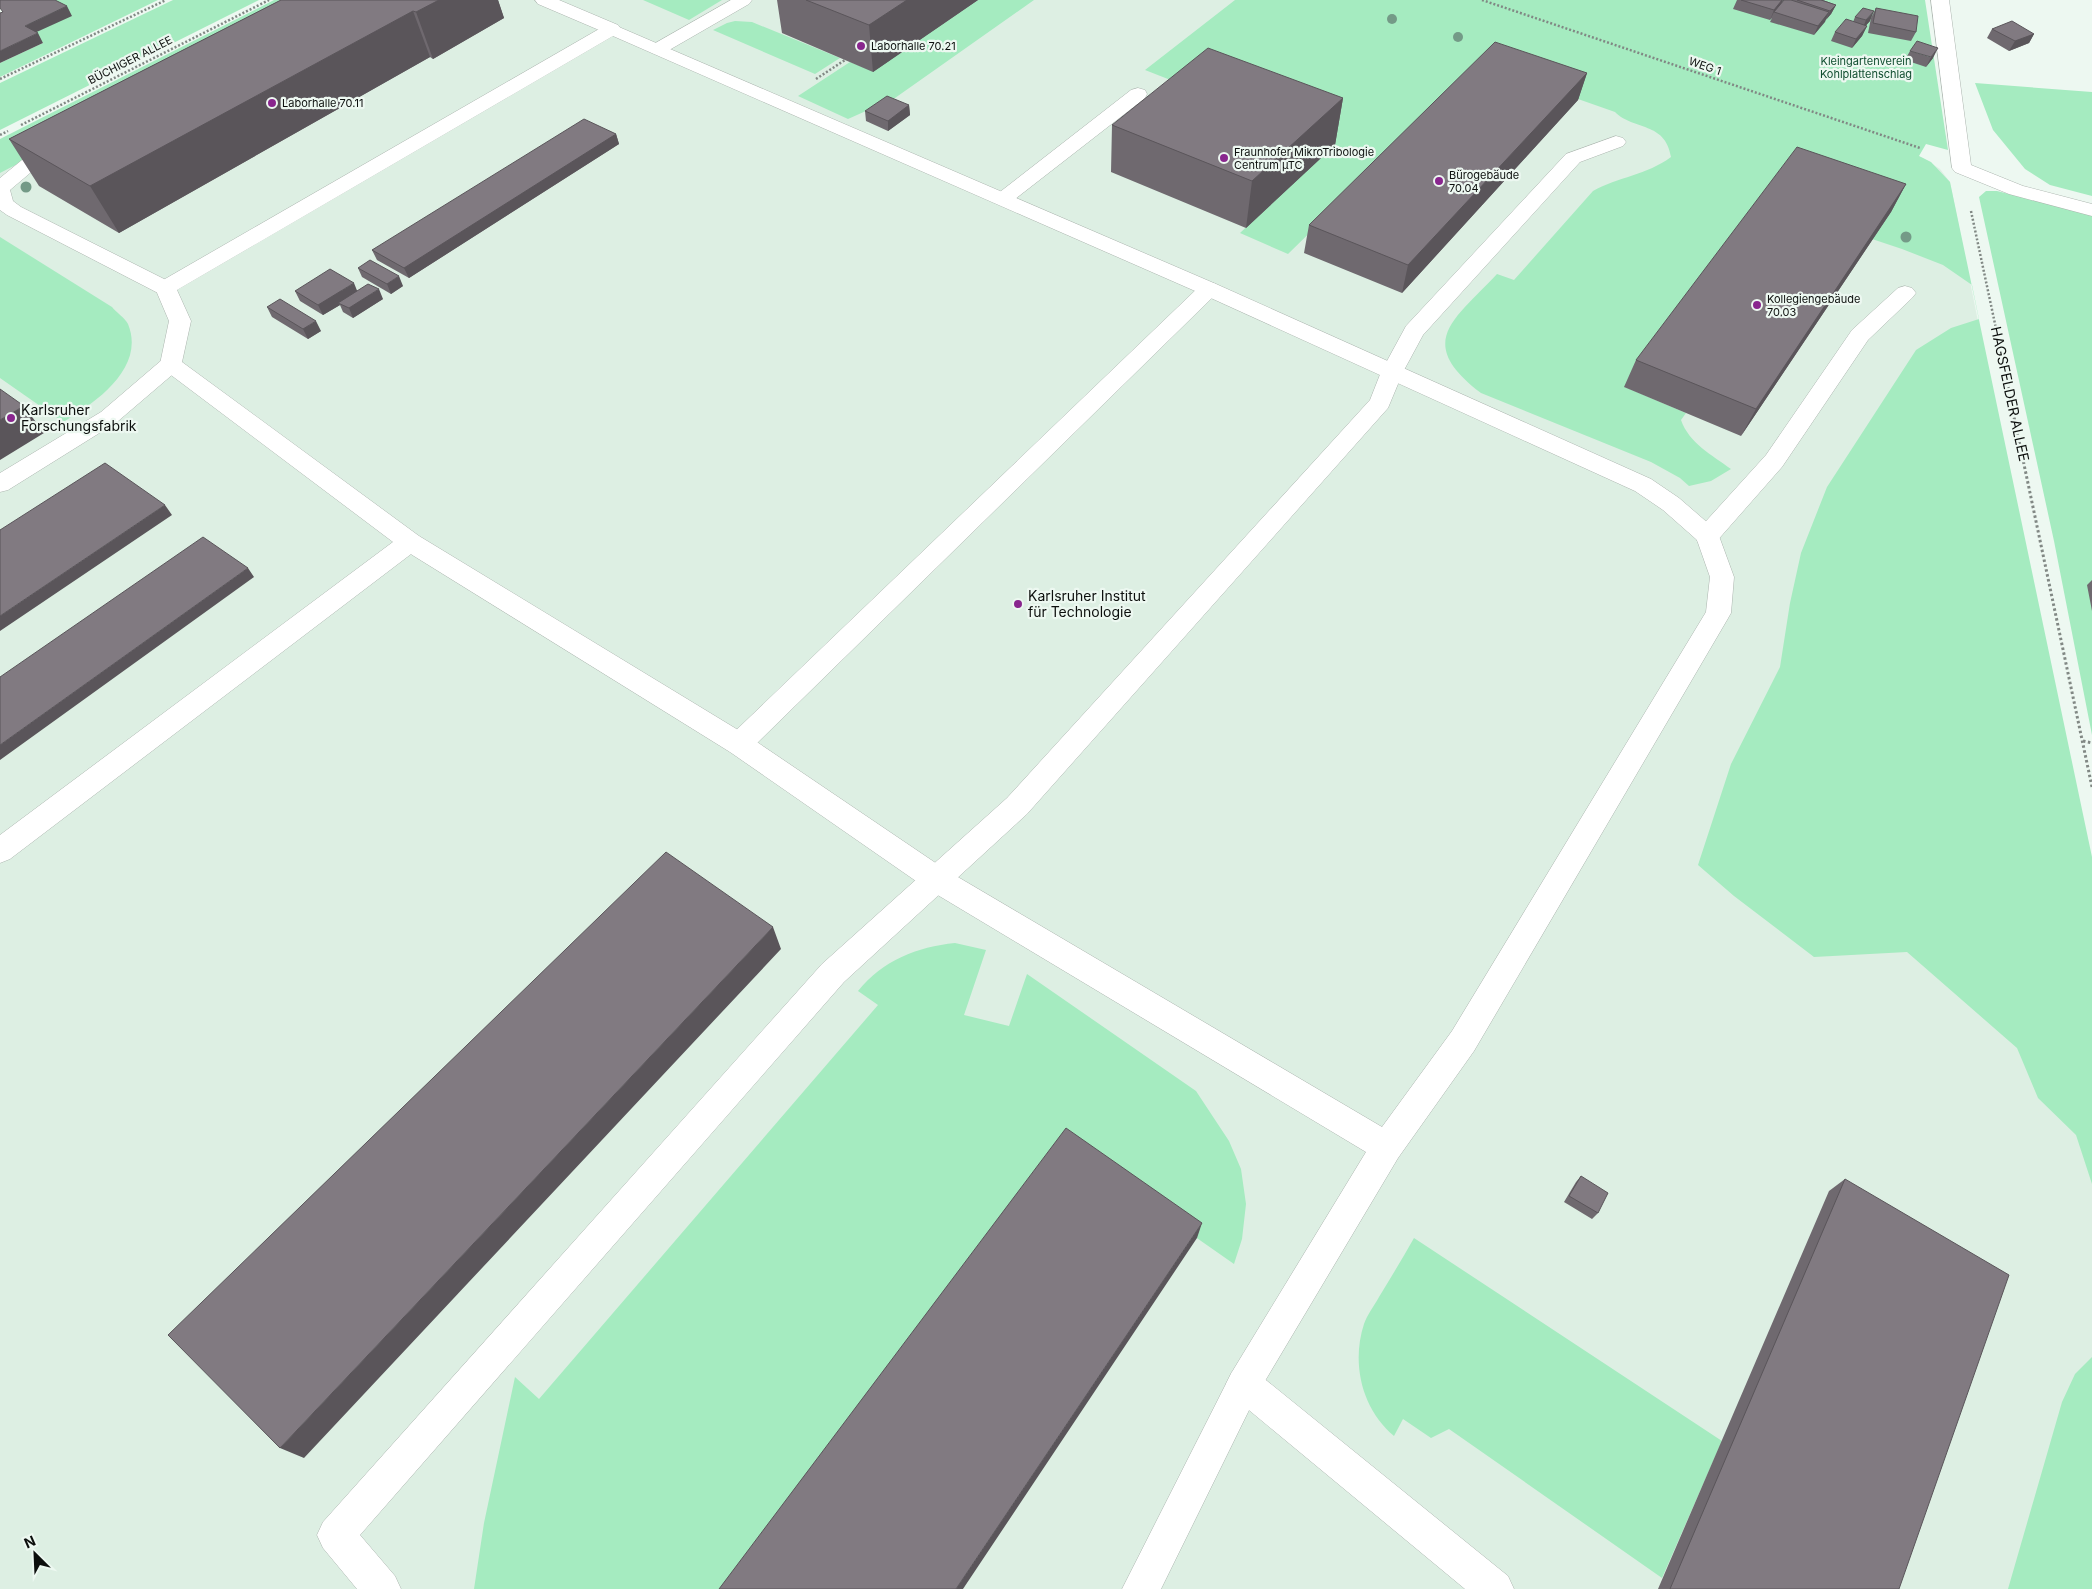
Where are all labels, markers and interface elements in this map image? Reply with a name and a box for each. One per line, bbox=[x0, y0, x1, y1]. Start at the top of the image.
street label: BÜCHIGER ALLEE bbox=[85, 33, 175, 87]
place label: Laborhalle 70.21 bbox=[871, 39, 956, 53]
marker: Laborhalle 70.21 bbox=[855, 40, 867, 52]
street label: WEG 1 bbox=[1687, 54, 1723, 78]
park label: Kleingartenverein Kohlplattenschlag bbox=[1820, 54, 1912, 81]
place label: Laborhalle 70.11 bbox=[282, 96, 363, 110]
marker: Laborhalle 70.11 bbox=[266, 97, 278, 109]
place label: Fraunhofer MikroTribologie Centrum µTC bbox=[1234, 145, 1374, 172]
marker: Fraunhofer MikroTribologie Centrum µTC bbox=[1218, 152, 1230, 164]
place label: Bürogebäude 70.04 bbox=[1449, 168, 1519, 195]
marker: Bürogebäude 70.04 bbox=[1433, 175, 1445, 187]
place label: Kollegiengebäude 70.03 bbox=[1767, 292, 1860, 319]
marker: Kollegiengebäude 70.03 bbox=[1751, 299, 1763, 311]
street label: HAGSFELDER ALLEE bbox=[1988, 325, 2033, 463]
place label: Karlsruher Forschungsfabrik bbox=[21, 401, 137, 434]
marker: Karlsruher Forschungsfabrik bbox=[5, 412, 17, 424]
place label: Karlsruher Institut für Technologie bbox=[1028, 587, 1146, 620]
marker: Karlsruher Institut für Technologie bbox=[1012, 598, 1024, 610]
north arrow bbox=[10, 1529, 60, 1579]
text: N bbox=[21, 1532, 38, 1552]

